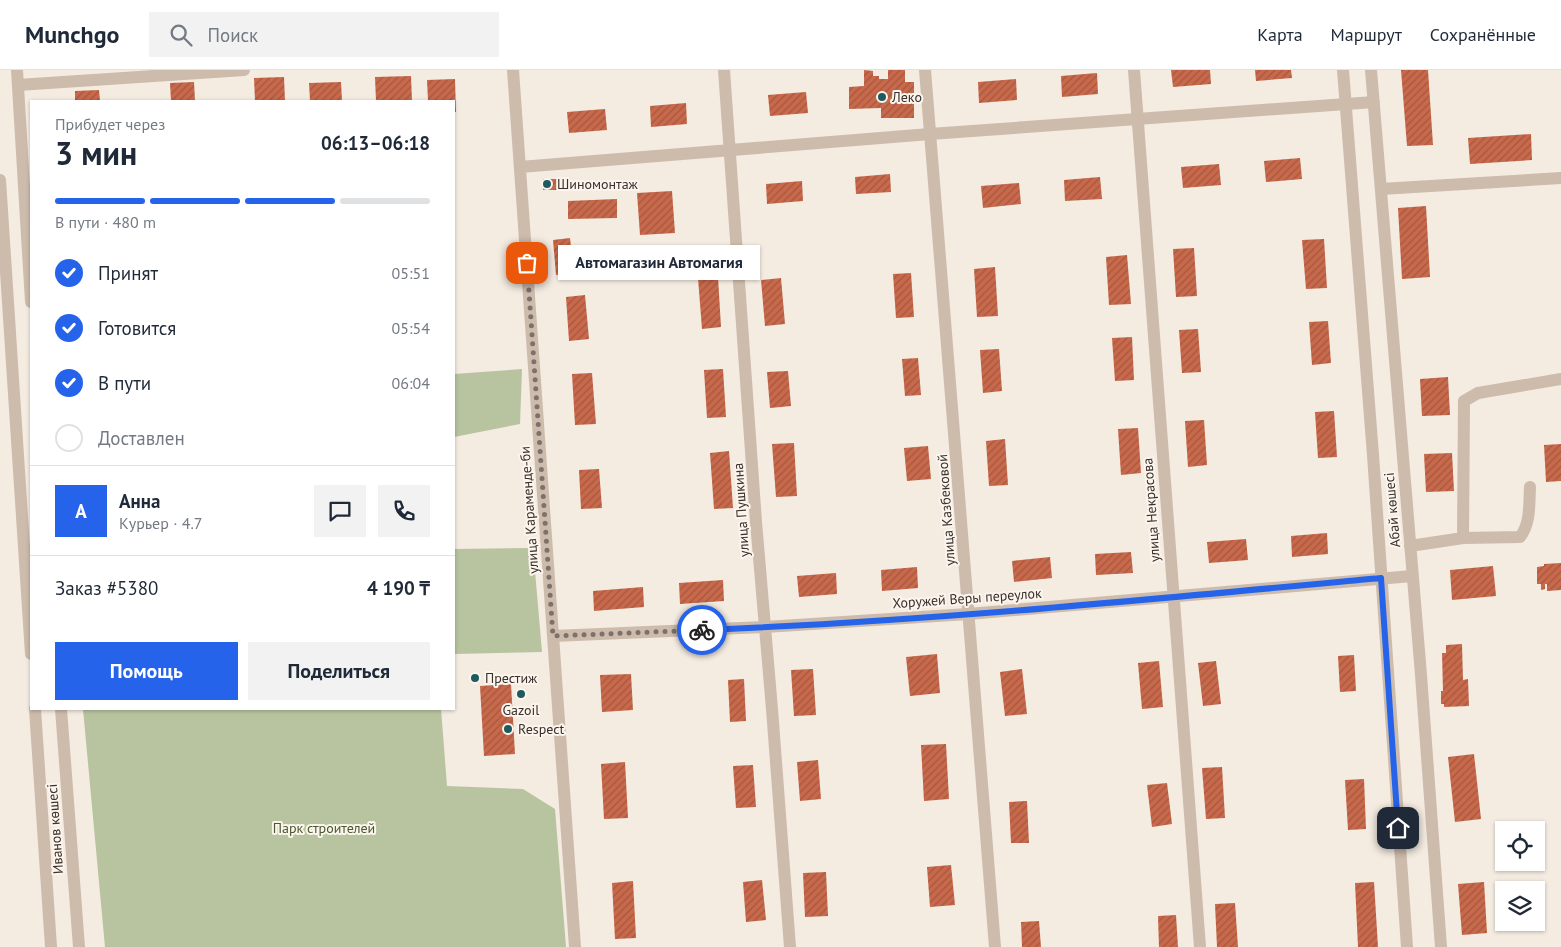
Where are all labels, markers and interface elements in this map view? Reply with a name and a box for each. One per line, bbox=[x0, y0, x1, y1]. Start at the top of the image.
search box bbox=[149, 12, 499, 57]
text: Munchgo bbox=[25, 19, 119, 50]
icon: search bbox=[167, 21, 195, 49]
text: Поиск bbox=[207, 23, 258, 47]
text: Карта bbox=[1257, 23, 1303, 46]
text: Маршрут bbox=[1331, 23, 1402, 46]
text: Сохранённые bbox=[1430, 23, 1536, 46]
place label: Леко bbox=[891, 88, 922, 106]
marker: Леко bbox=[876, 91, 888, 103]
text: Прибудет через bbox=[55, 114, 165, 134]
text: 06:13–06:18 bbox=[321, 131, 430, 155]
text: 3 мин bbox=[55, 132, 137, 174]
place label: Шиномонтаж bbox=[557, 175, 639, 193]
marker: Шиномонтаж bbox=[541, 178, 553, 190]
text: В пути · 480 m bbox=[55, 212, 156, 232]
pin bbox=[506, 242, 548, 284]
callout: Автомагазин Автомагия bbox=[557, 246, 760, 280]
icon: bag bbox=[513, 249, 541, 277]
text: Автомагазин Автомагия bbox=[575, 252, 743, 272]
icon: check bbox=[55, 259, 83, 287]
text: Принят bbox=[98, 261, 158, 285]
text: 05:51 bbox=[392, 263, 430, 283]
icon: check bbox=[55, 314, 83, 342]
text: Готовится bbox=[98, 316, 176, 340]
text: 05:54 bbox=[392, 318, 430, 338]
icon: check bbox=[55, 369, 83, 397]
text: В пути bbox=[98, 371, 151, 395]
text: 06:04 bbox=[392, 373, 430, 393]
text: Доставлен bbox=[98, 426, 185, 450]
street label: улица Караменде-би bbox=[516, 446, 542, 574]
street label: улица Казбековой bbox=[933, 454, 959, 566]
street label: улица Некрасова bbox=[1138, 457, 1164, 563]
street label: улица Пушкина bbox=[729, 462, 753, 558]
street label: Абай көшесі bbox=[1380, 472, 1404, 548]
button: chat bbox=[314, 485, 366, 537]
button: phone bbox=[378, 485, 430, 537]
text: Анна bbox=[119, 489, 160, 513]
text: А bbox=[75, 499, 87, 523]
text: Курьер · 4.7 bbox=[119, 513, 203, 533]
text: Заказ #5380 bbox=[55, 576, 158, 600]
text: 4 190 ₸ bbox=[367, 576, 430, 600]
street label: Хоружей Веры переулок bbox=[892, 584, 1043, 612]
courier bbox=[677, 605, 727, 655]
icon: bike bbox=[688, 616, 716, 644]
button: Помощь bbox=[55, 642, 238, 700]
button: Поделиться bbox=[248, 642, 430, 700]
place label: Престиж bbox=[485, 669, 538, 687]
marker: Престиж bbox=[469, 672, 481, 684]
marker: Gazoil bbox=[515, 688, 527, 700]
place label: Gazoil bbox=[503, 701, 539, 719]
place label: Respect bbox=[518, 720, 565, 738]
marker: Respect bbox=[502, 723, 514, 735]
street label: Иванов көшесі bbox=[43, 783, 67, 875]
pin bbox=[1377, 807, 1419, 849]
icon: home bbox=[1384, 814, 1412, 842]
park label: Парк строителей bbox=[273, 819, 375, 837]
map controls bbox=[1495, 821, 1545, 931]
button: locate bbox=[1495, 821, 1545, 871]
button: layers bbox=[1495, 881, 1545, 931]

